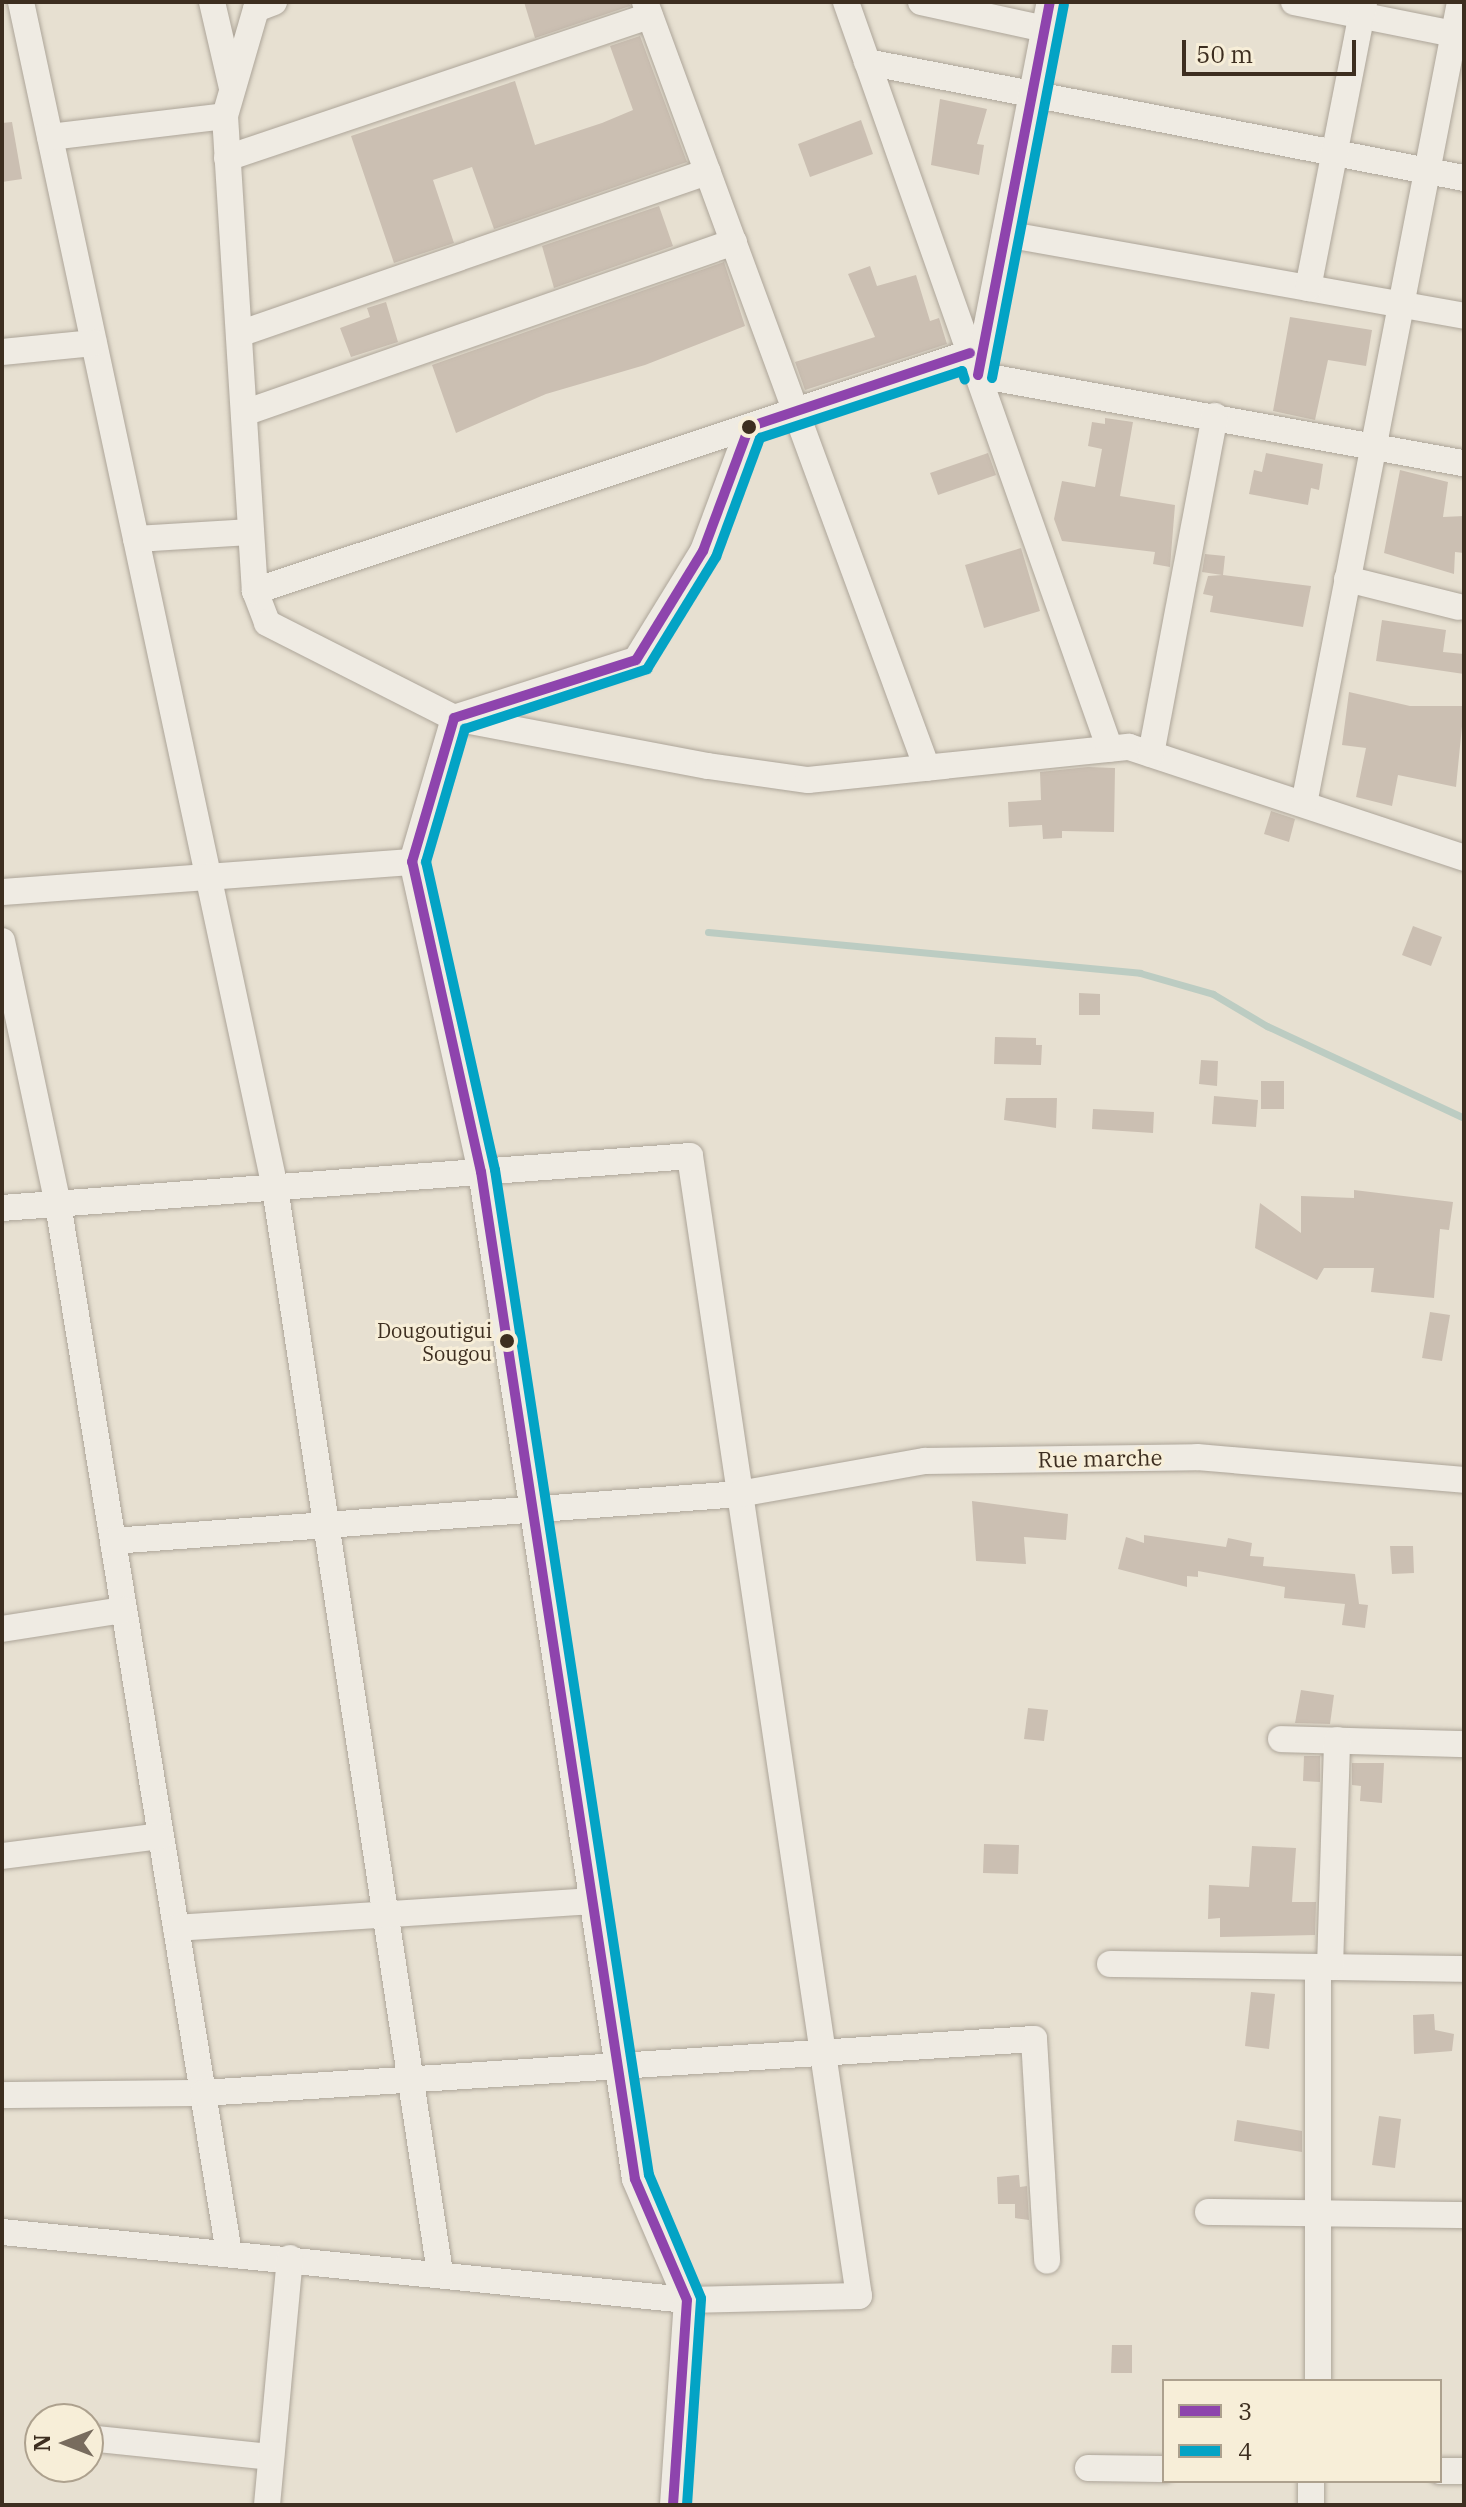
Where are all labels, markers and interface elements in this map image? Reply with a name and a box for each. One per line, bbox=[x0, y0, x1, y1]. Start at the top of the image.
scale bar bbox=[1186, 24, 1360, 74]
text: 50 m bbox=[1196, 38, 1253, 70]
unlabelled marker bbox=[741, 419, 757, 435]
place label: Dougoutigui Sougou bbox=[377, 1318, 492, 1365]
marker: Dougoutigui Sougou bbox=[499, 1333, 515, 1349]
street label: Rue marche bbox=[1037, 1444, 1163, 1472]
legend bbox=[1162, 2379, 1442, 2483]
text: 3 bbox=[1238, 2395, 1252, 2427]
north arrow bbox=[24, 2403, 104, 2483]
text: N bbox=[27, 2434, 56, 2452]
text: 4 bbox=[1238, 2435, 1252, 2467]

